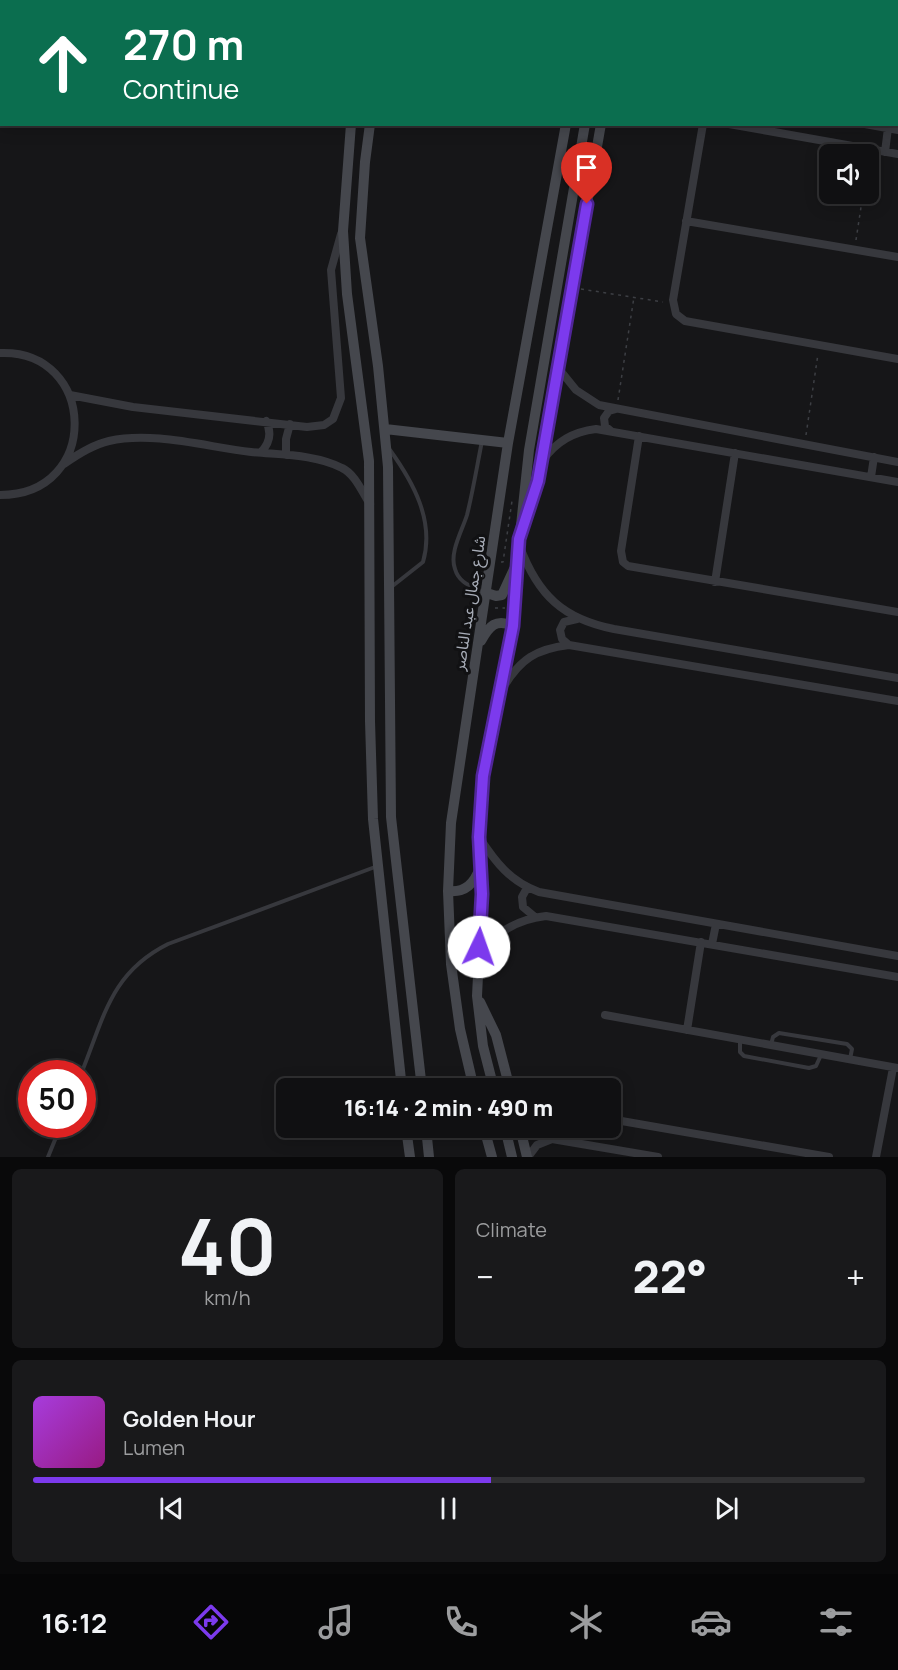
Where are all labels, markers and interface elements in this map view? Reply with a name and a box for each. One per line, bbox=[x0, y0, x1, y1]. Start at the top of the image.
text: 270 m bbox=[123, 15, 244, 73]
icon: ahead bbox=[24, 24, 102, 102]
text: Continue bbox=[123, 70, 239, 107]
pin bbox=[561, 142, 612, 204]
map controls bbox=[819, 144, 879, 204]
button: sound bbox=[819, 144, 879, 204]
icon: arrive bbox=[570, 151, 603, 184]
street label: شارع جمال عبد الناصر bbox=[447, 534, 492, 673]
position arrow bbox=[447, 915, 511, 979]
speed limit sign: 50 bbox=[18, 1060, 96, 1138]
text: 16:14 · 2 min · 490 m bbox=[344, 1093, 553, 1123]
text: 40 bbox=[178, 1192, 277, 1298]
text: Climate bbox=[476, 1216, 547, 1243]
text: 22° bbox=[633, 1245, 707, 1307]
text: − bbox=[476, 1254, 494, 1299]
text: + bbox=[846, 1254, 865, 1299]
text: km/h bbox=[204, 1284, 251, 1311]
text: Golden Hour bbox=[123, 1404, 256, 1434]
text: Lumen bbox=[123, 1434, 185, 1461]
icon: previous bbox=[155, 1492, 188, 1525]
icon: pause bbox=[432, 1492, 465, 1525]
icon: next bbox=[710, 1492, 743, 1525]
icon: directions bbox=[190, 1601, 232, 1643]
icon: music bbox=[315, 1601, 357, 1643]
icon: phone bbox=[440, 1601, 482, 1643]
icon: climate bbox=[565, 1601, 607, 1643]
icon: car bbox=[690, 1601, 732, 1643]
icon: filters bbox=[815, 1601, 857, 1643]
text: 16:12 bbox=[41, 1604, 107, 1641]

